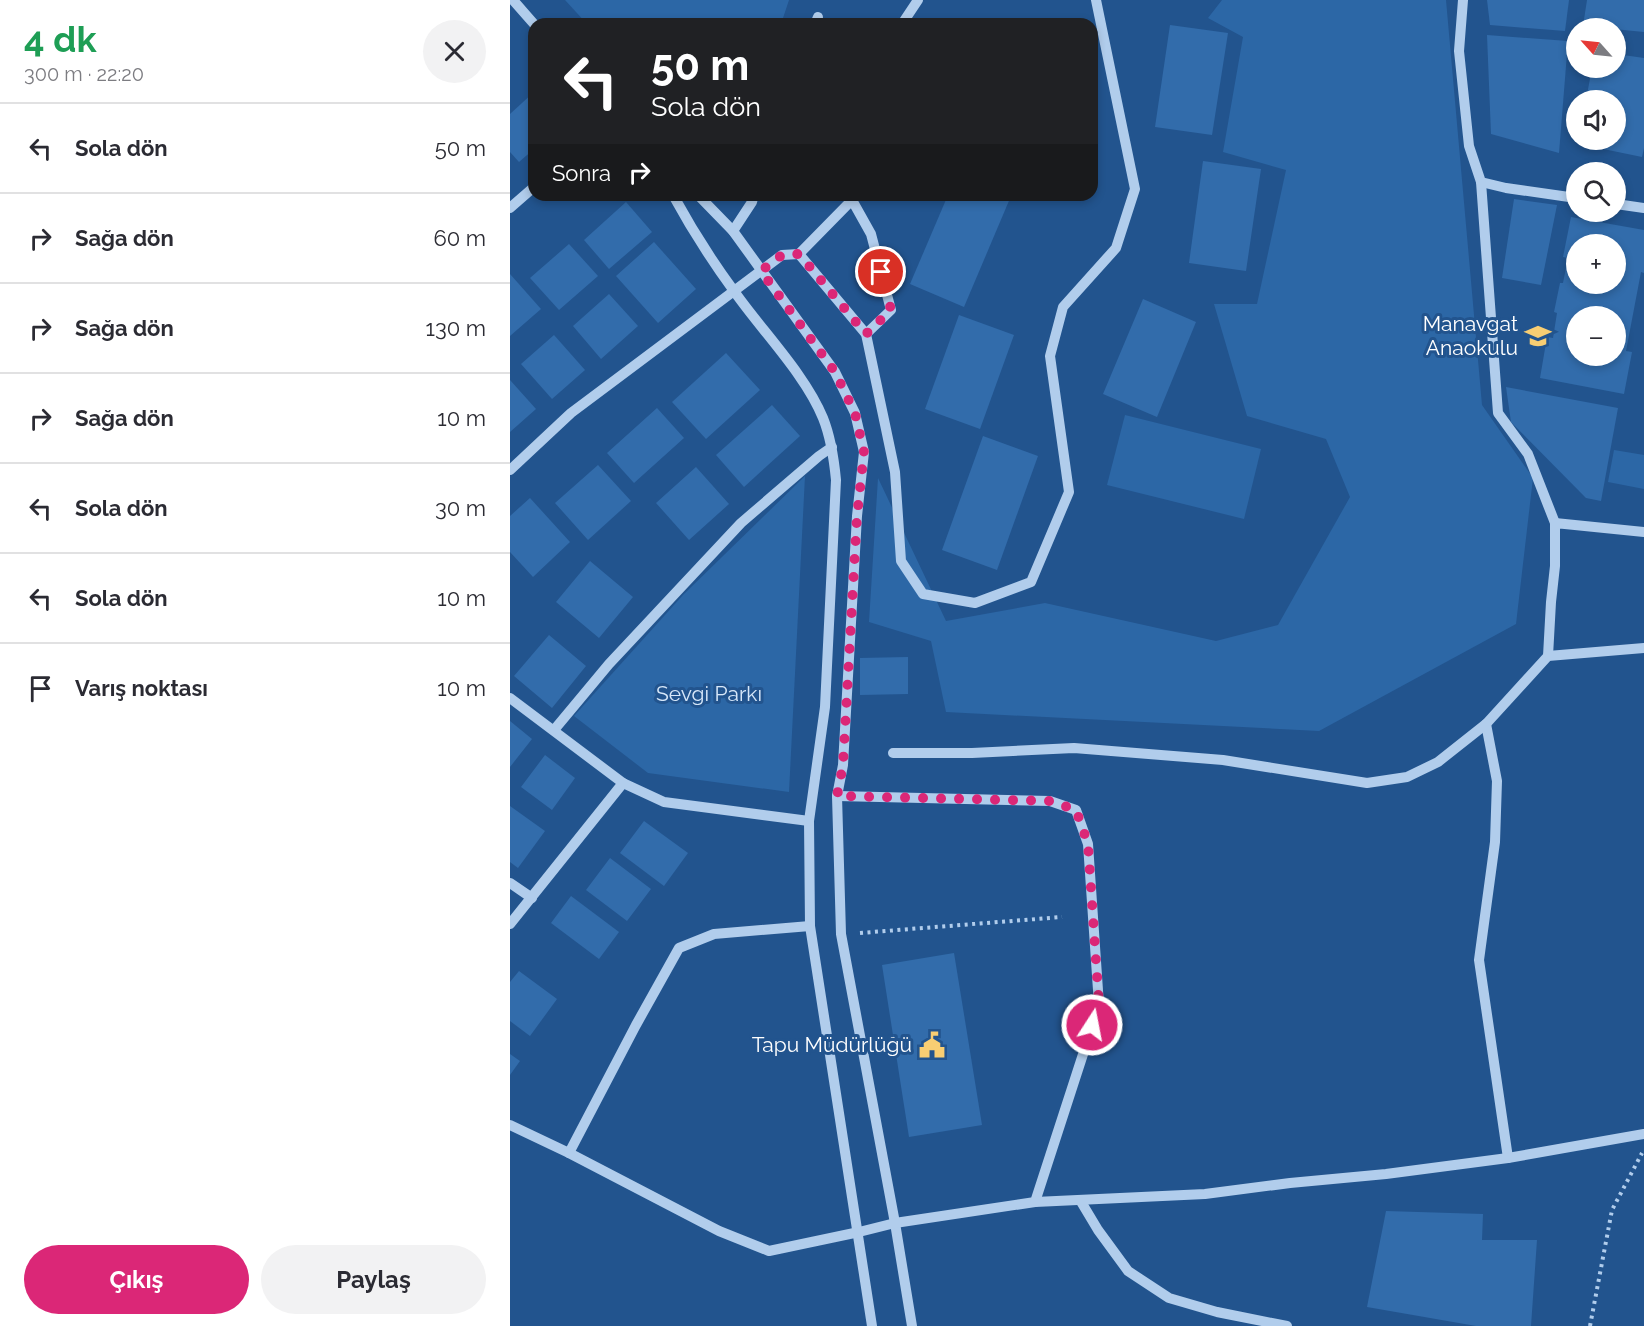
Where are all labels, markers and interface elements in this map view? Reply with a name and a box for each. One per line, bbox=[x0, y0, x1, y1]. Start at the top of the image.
text: 4 dk bbox=[24, 18, 97, 60]
north arrow bbox=[1566, 18, 1626, 78]
map controls bbox=[1566, 18, 1626, 366]
button: close bbox=[423, 20, 486, 83]
text: 50 m bbox=[651, 41, 749, 90]
icon: left bbox=[552, 42, 630, 120]
text: 300 m · 22:20 bbox=[24, 62, 144, 86]
button: sound bbox=[1566, 90, 1626, 150]
text: Sola dön bbox=[651, 91, 761, 122]
icon: left bbox=[24, 132, 57, 165]
text: Sola dön bbox=[75, 135, 168, 161]
text: 50 m bbox=[435, 135, 486, 161]
icon: right bbox=[623, 156, 656, 189]
text: Sonra bbox=[552, 160, 611, 186]
button: search bbox=[1566, 162, 1626, 222]
icon: right bbox=[24, 222, 57, 255]
text: Sağa dön bbox=[75, 225, 174, 251]
text: 60 m bbox=[433, 225, 486, 251]
button: + bbox=[1566, 234, 1626, 294]
pin bbox=[855, 246, 906, 297]
icon: arrive bbox=[864, 255, 897, 288]
button: − bbox=[1566, 306, 1626, 366]
place label: Manavgat Anaokulu bbox=[1423, 311, 1518, 360]
icon: right bbox=[24, 312, 57, 345]
text: Sağa dön bbox=[75, 315, 174, 341]
text: 130 m bbox=[426, 315, 486, 341]
school or university icon: Manavgat Anaokulu bbox=[1523, 321, 1553, 351]
icon: right bbox=[24, 402, 57, 435]
text: Sağa dön bbox=[75, 405, 174, 431]
text: 10 m bbox=[437, 405, 486, 431]
icon: left bbox=[24, 492, 57, 525]
text: Sola dön bbox=[75, 495, 168, 521]
text: 30 m bbox=[435, 495, 486, 521]
icon: left bbox=[24, 582, 57, 615]
text: Sola dön bbox=[75, 585, 168, 611]
text: 10 m bbox=[437, 585, 486, 611]
icon: arrive bbox=[24, 672, 57, 705]
text: Varış noktası bbox=[75, 675, 208, 701]
text: 10 m bbox=[437, 675, 486, 701]
park label: Sevgi Parkı bbox=[656, 681, 762, 706]
position arrow bbox=[1060, 993, 1124, 1057]
public building icon: Tapu Müdürlüğü bbox=[917, 1030, 947, 1060]
place label: Tapu Müdürlüğü bbox=[752, 1032, 912, 1057]
button: Çıkış bbox=[24, 1245, 249, 1314]
button: Paylaş bbox=[261, 1245, 486, 1314]

